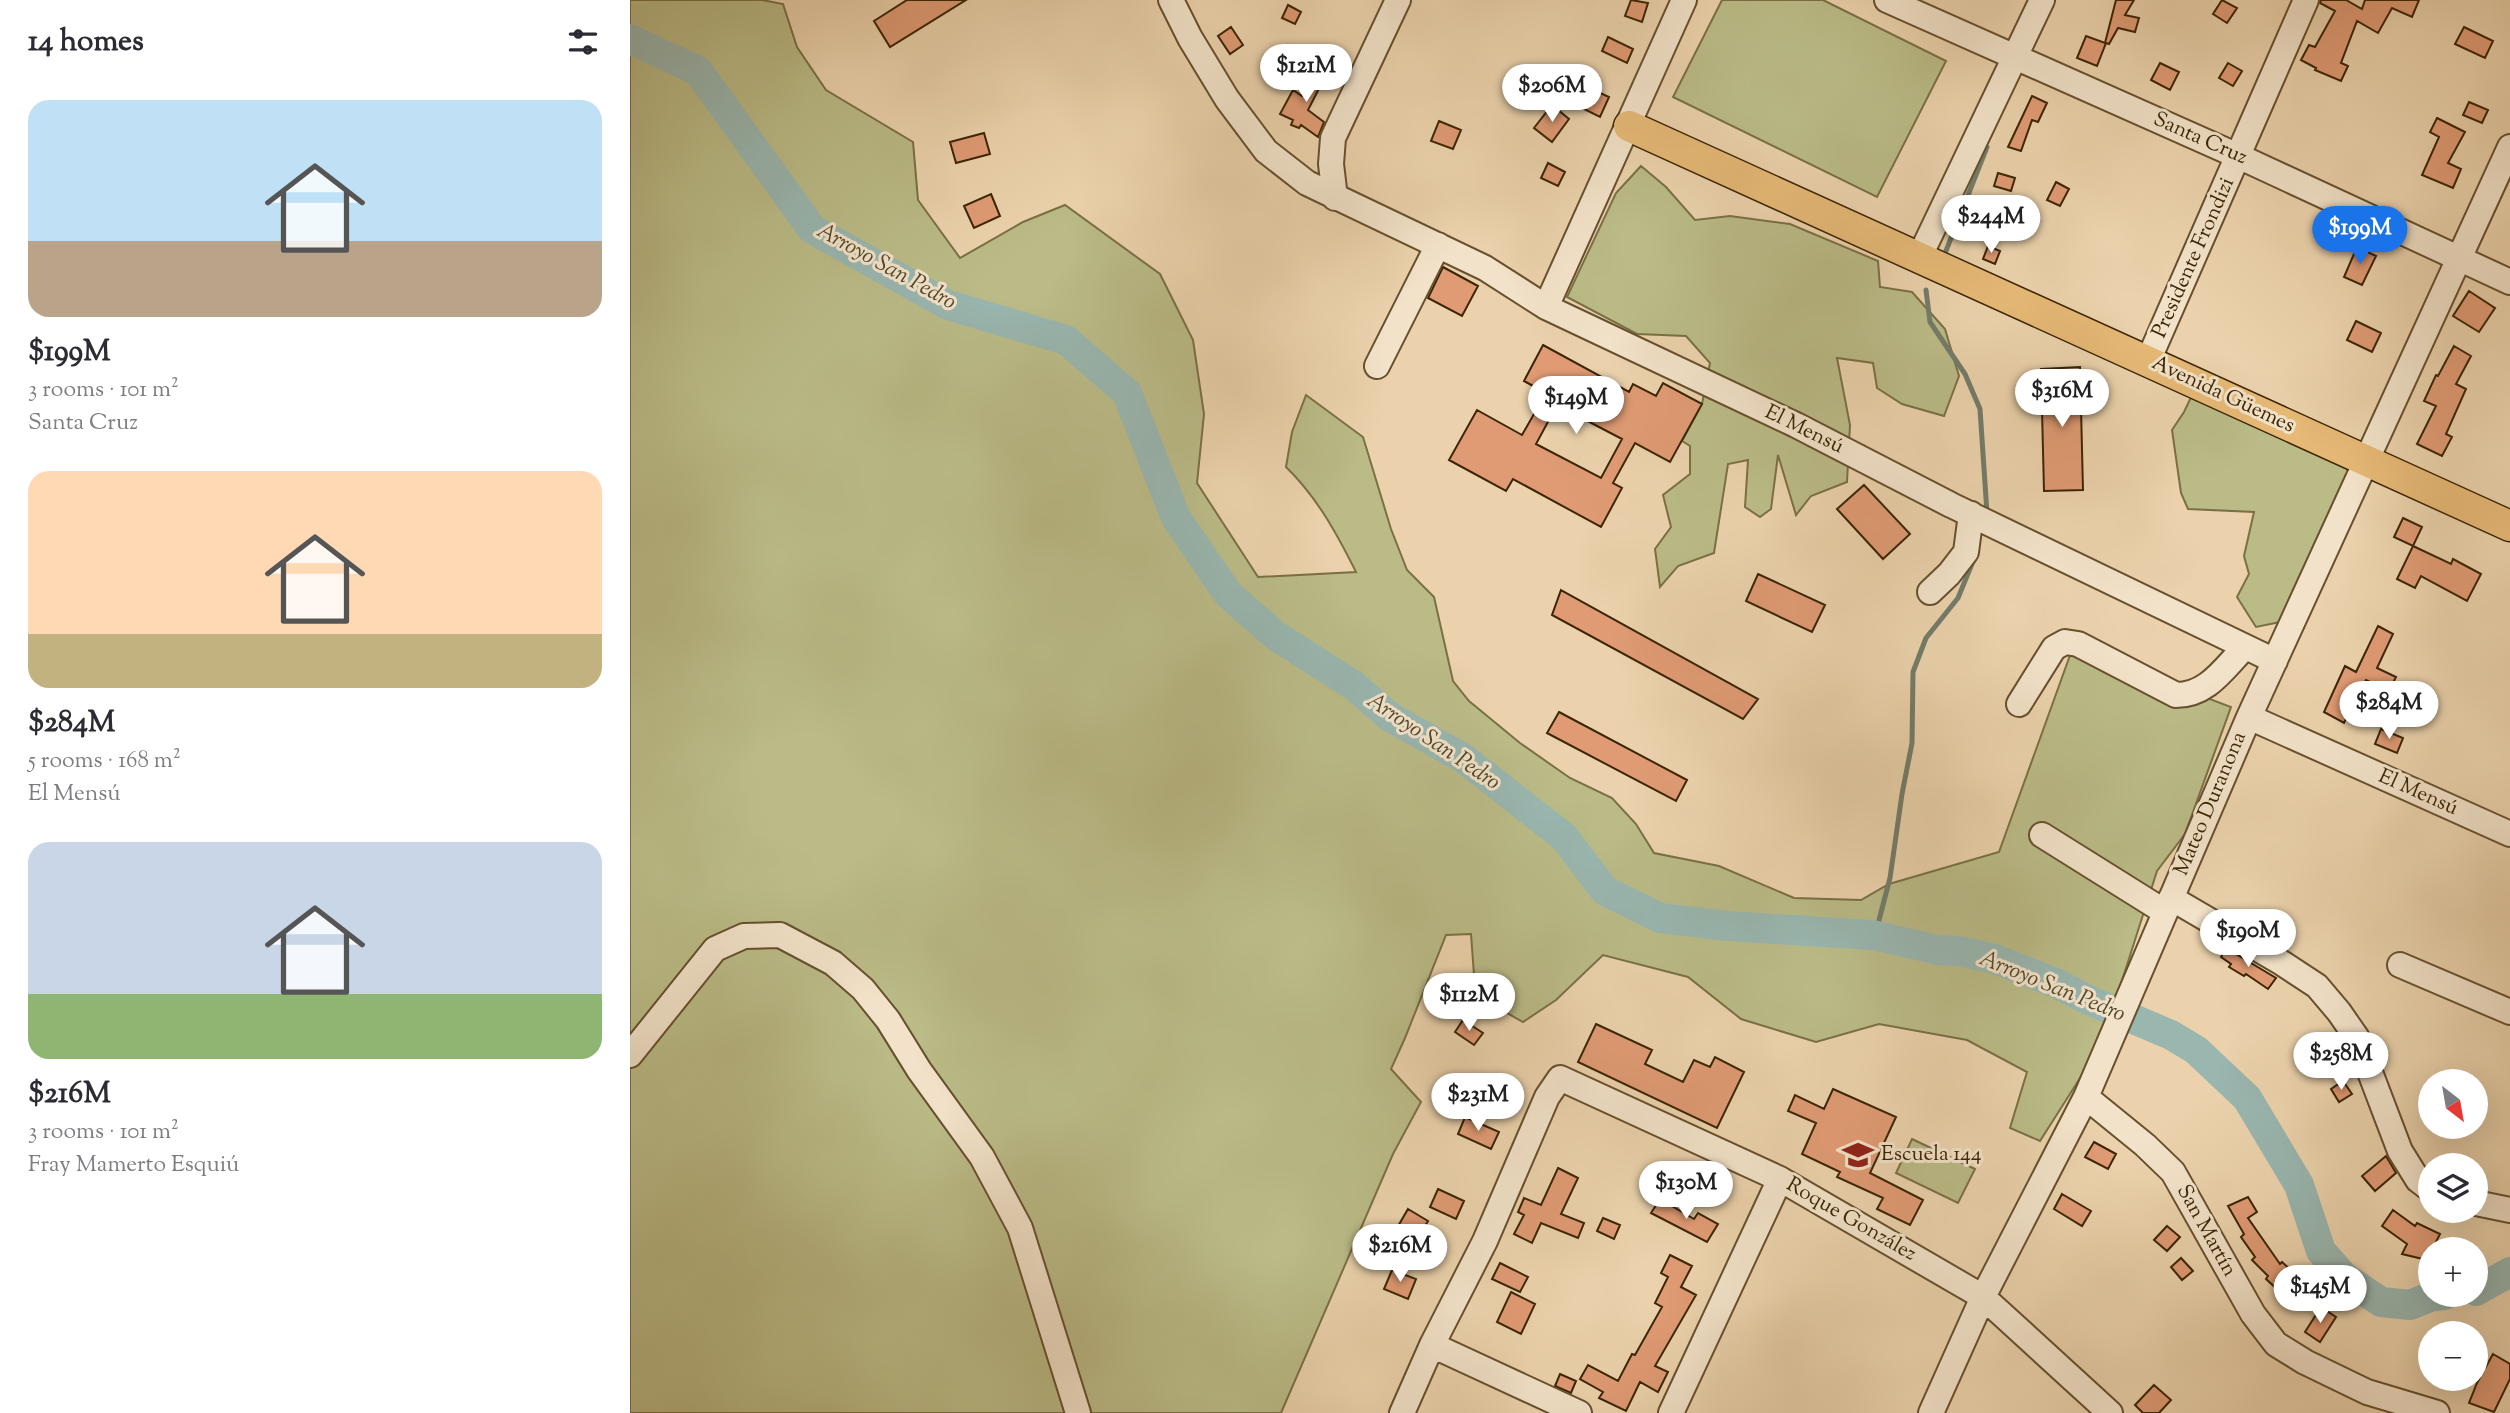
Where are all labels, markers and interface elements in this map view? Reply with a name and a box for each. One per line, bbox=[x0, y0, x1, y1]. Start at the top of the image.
text: 14 homes bbox=[28, 21, 144, 64]
icon: filters bbox=[564, 23, 602, 61]
pin: $121M bbox=[1257, 44, 1355, 104]
text: $121M bbox=[1276, 50, 1336, 83]
pin: $206M bbox=[1503, 64, 1601, 124]
text: $206M bbox=[1518, 70, 1586, 103]
street label: Santa Cruz bbox=[2148, 105, 2252, 173]
icon: home bbox=[252, 145, 378, 271]
street label: Presidente Frondizi bbox=[2145, 173, 2243, 343]
pin: $244M bbox=[1942, 196, 2040, 255]
text: $244M bbox=[1957, 201, 2025, 234]
pin: $199M bbox=[2311, 206, 2409, 266]
text: $199M bbox=[2328, 212, 2392, 245]
water label: Arroyo San Pedro bbox=[810, 215, 962, 319]
text: $199M bbox=[28, 331, 111, 374]
street label: Avenida Güemes bbox=[2147, 349, 2299, 441]
pin: $316M bbox=[2013, 370, 2111, 429]
text: 3 rooms · 101 m² bbox=[28, 374, 179, 407]
text: $316M bbox=[2031, 375, 2093, 408]
pin: $149M bbox=[1527, 376, 1625, 436]
text: $149M bbox=[1544, 382, 1608, 415]
street label: El Mensú bbox=[1759, 398, 1849, 462]
text: Santa Cruz bbox=[28, 407, 138, 440]
icon: home bbox=[252, 516, 378, 642]
pin: $284M bbox=[2340, 682, 2438, 741]
water label: Arroyo San Pedro bbox=[1359, 685, 1507, 799]
text: $284M bbox=[2355, 687, 2423, 720]
text: $284M bbox=[28, 702, 115, 745]
street label: Mateo Duranona bbox=[2167, 727, 2255, 881]
text: 5 rooms · 168 m² bbox=[28, 745, 181, 778]
street label: El Mensú bbox=[2373, 762, 2463, 824]
text: El Mensú bbox=[28, 778, 121, 811]
icon: home bbox=[252, 887, 378, 1013]
pin: $190M bbox=[2199, 909, 2297, 969]
text: $190M bbox=[2216, 915, 2280, 948]
water label: Arroyo San Pedro bbox=[1974, 943, 2130, 1031]
pin: $112M bbox=[1420, 974, 1518, 1033]
text: $112M bbox=[1439, 979, 1499, 1012]
pin: $258M bbox=[2292, 1032, 2390, 1092]
text: $258M bbox=[2309, 1038, 2373, 1071]
north arrow bbox=[2418, 1069, 2488, 1139]
map controls bbox=[2418, 1069, 2488, 1391]
text: $216M bbox=[28, 1073, 111, 1116]
pin: $231M bbox=[1429, 1074, 1527, 1133]
text: $231M bbox=[1447, 1079, 1509, 1112]
text: 3 rooms · 101 m² bbox=[28, 1116, 179, 1149]
school or university icon: Escuela 144 bbox=[1841, 1138, 1875, 1172]
place label: Escuela 144 bbox=[1881, 1140, 1982, 1170]
text: Fray Mamerto Esquiú bbox=[28, 1149, 239, 1182]
button: layers bbox=[2418, 1153, 2488, 1223]
pin: $130M bbox=[1637, 1162, 1735, 1221]
text: $130M bbox=[1655, 1167, 1717, 1200]
street label: Roque González bbox=[1780, 1171, 1922, 1269]
street label: San Martín bbox=[2168, 1179, 2244, 1283]
pin: $216M bbox=[1351, 1224, 1449, 1284]
text: $216M bbox=[1368, 1230, 1432, 1263]
button: + bbox=[2418, 1237, 2488, 1307]
pin: $145M bbox=[2271, 1266, 2369, 1325]
text: $145M bbox=[2290, 1271, 2350, 1304]
button: − bbox=[2418, 1321, 2488, 1391]

